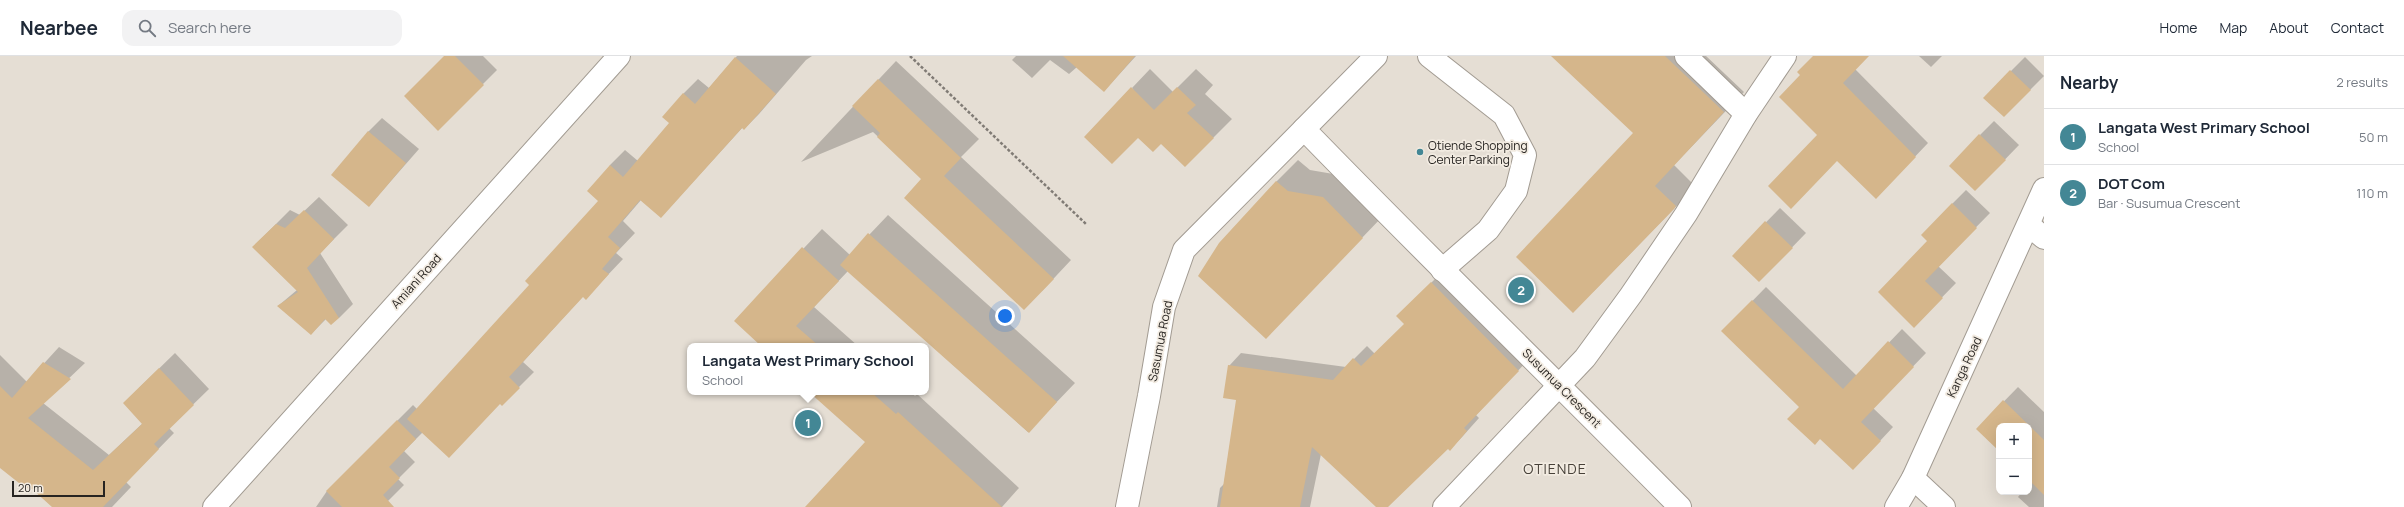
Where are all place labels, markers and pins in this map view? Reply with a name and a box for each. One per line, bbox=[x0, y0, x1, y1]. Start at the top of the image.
place label: Otiende Shopping Center Parking bbox=[1428, 137, 1528, 168]
marker: Otiende Shopping Center Parking bbox=[1415, 147, 1425, 157]
pin: 2 bbox=[1508, 275, 1534, 305]
pin: 1 bbox=[795, 408, 821, 438]

